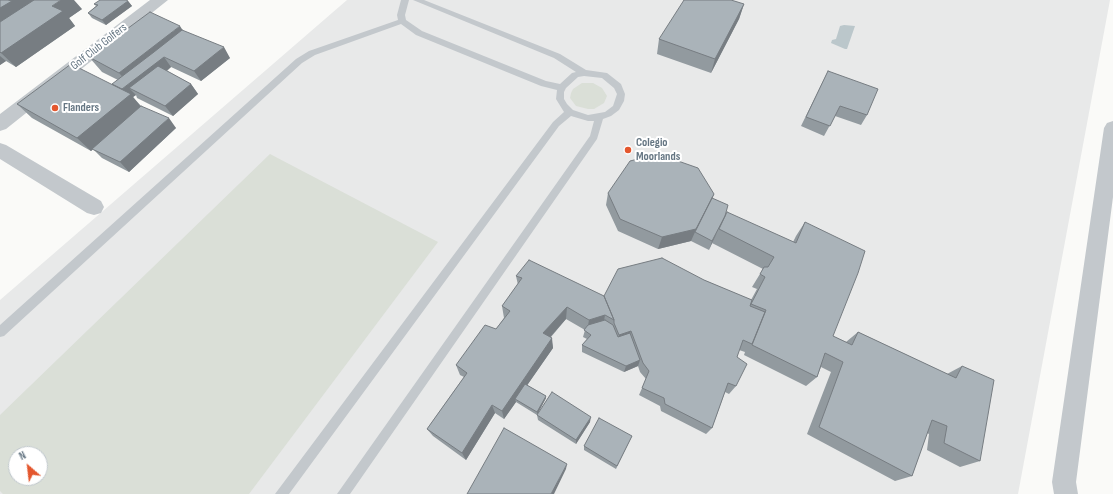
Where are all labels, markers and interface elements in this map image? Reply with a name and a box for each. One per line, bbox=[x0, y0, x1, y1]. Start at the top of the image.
street label: Golf Club Golfers bbox=[68, 21, 130, 73]
place label: Flanders bbox=[63, 101, 99, 115]
marker: Flanders bbox=[50, 103, 60, 113]
place label: Colegio Moorlands bbox=[636, 136, 680, 164]
marker: Colegio Moorlands bbox=[623, 145, 633, 155]
north arrow bbox=[8, 446, 48, 486]
text: N bbox=[17, 449, 28, 463]

